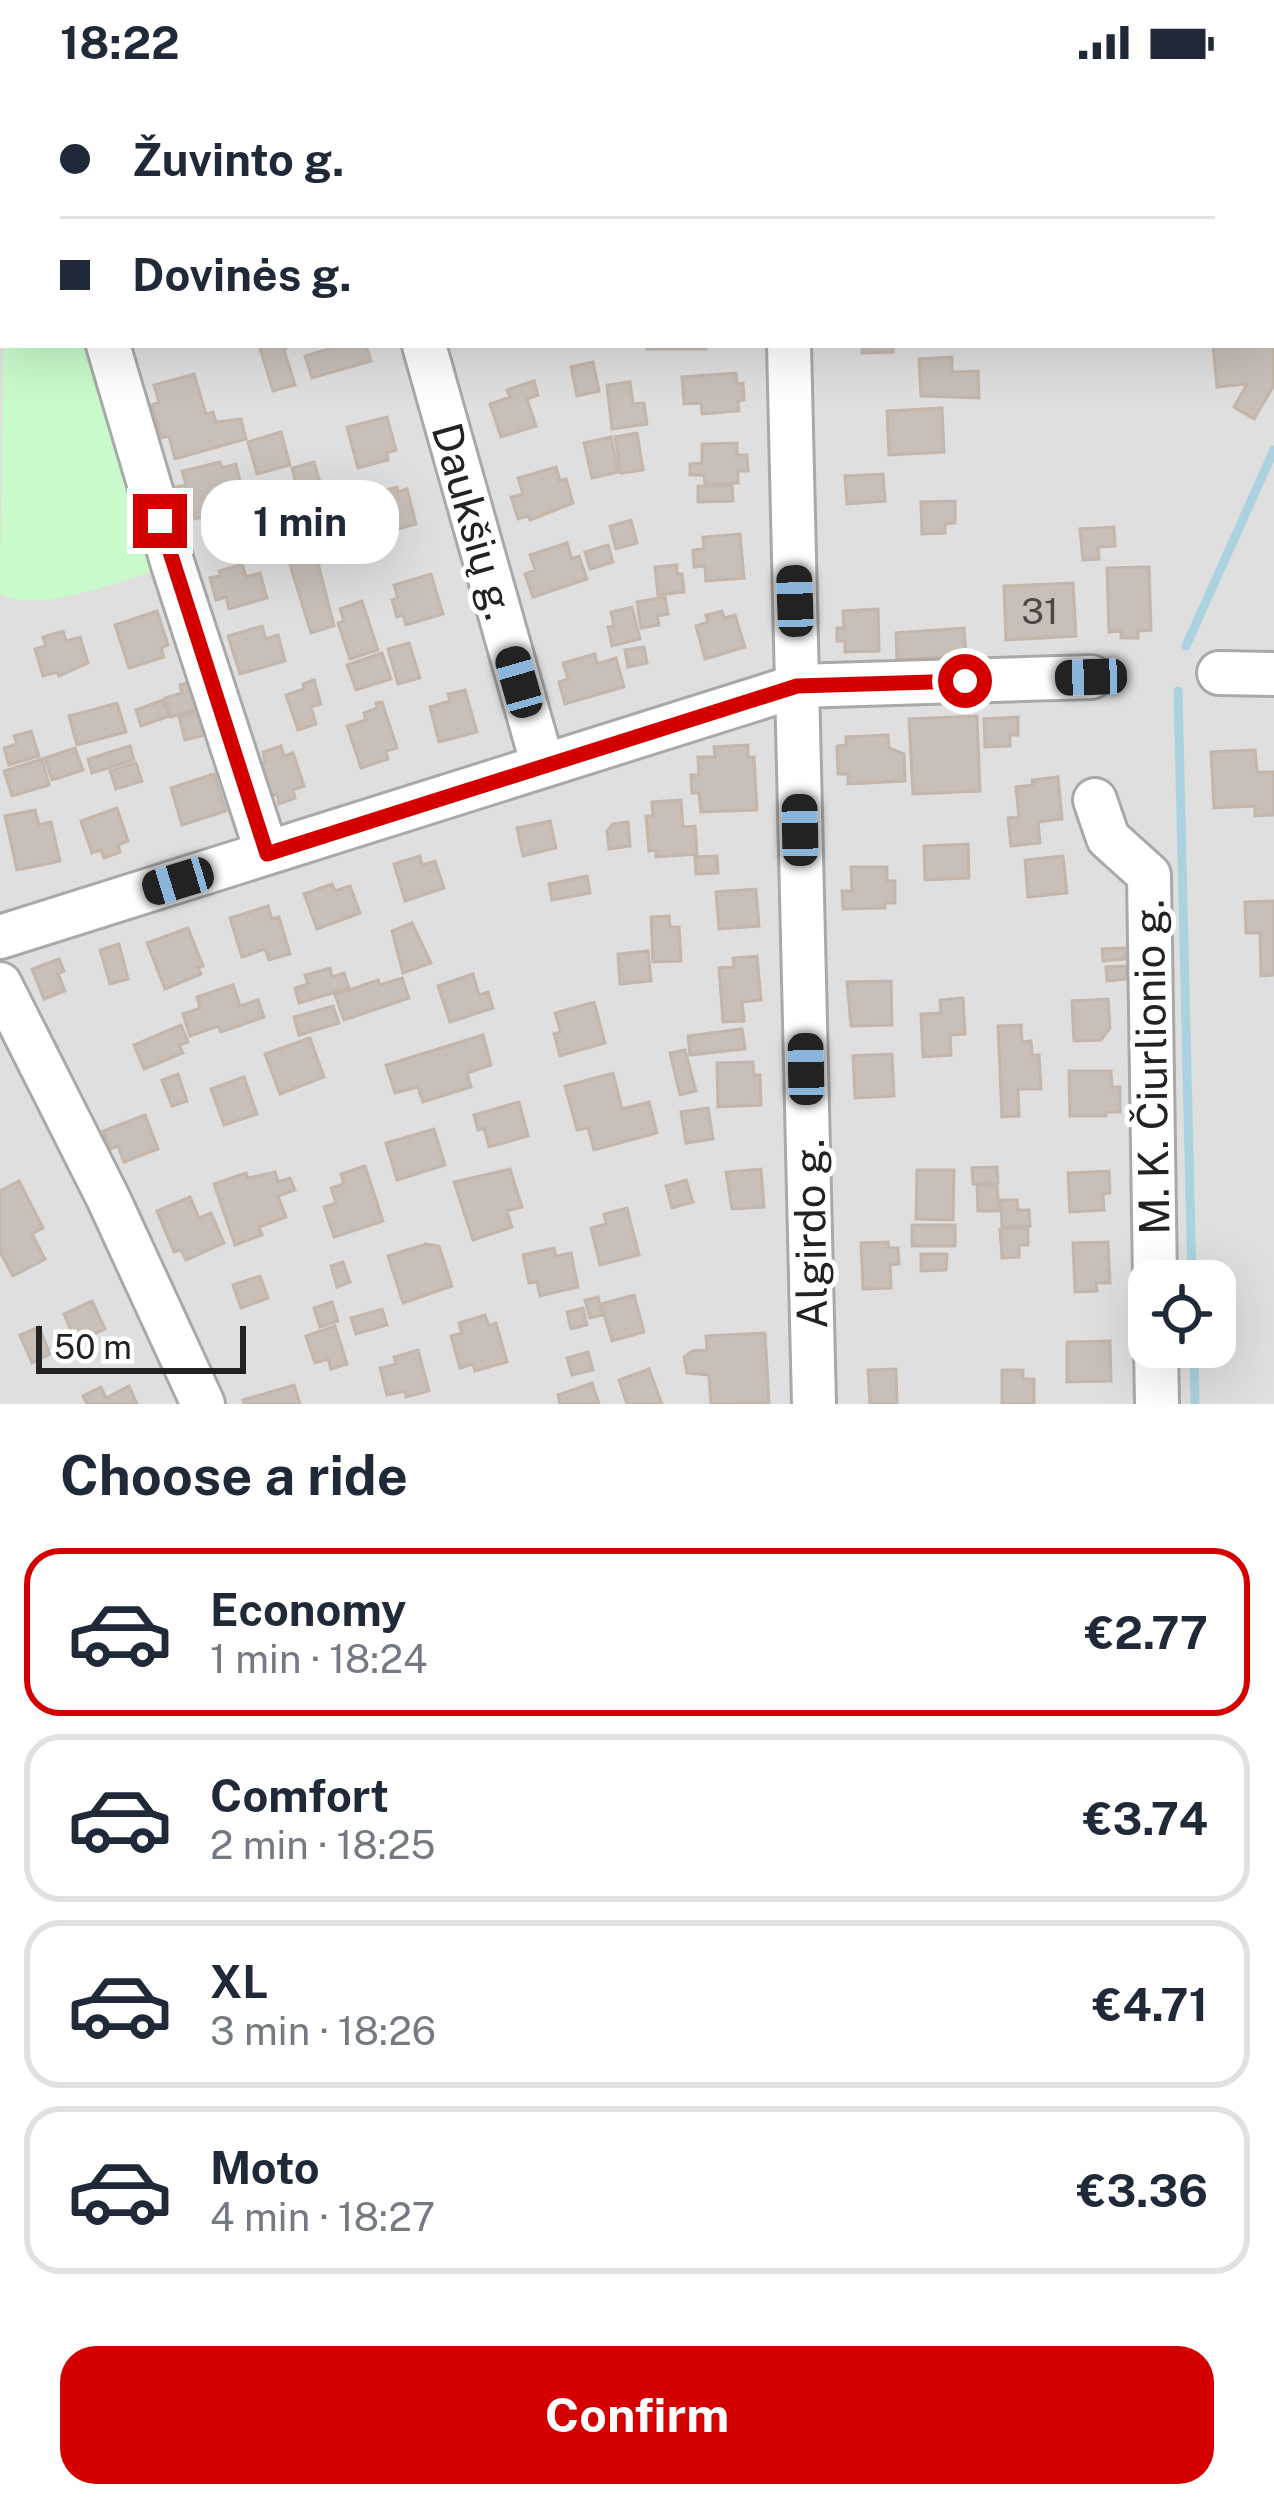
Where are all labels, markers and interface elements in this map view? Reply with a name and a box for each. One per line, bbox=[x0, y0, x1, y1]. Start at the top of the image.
text: 18:22 bbox=[60, 16, 180, 69]
text: Žuvinto g. bbox=[132, 133, 344, 186]
text: Dovinės g. bbox=[132, 248, 352, 301]
street label: Daukšių g. bbox=[423, 417, 525, 625]
callout: 1 min bbox=[202, 479, 400, 563]
route end bbox=[133, 494, 187, 548]
text: 1 min bbox=[253, 499, 347, 545]
car bbox=[776, 564, 814, 638]
house number: 31 bbox=[1021, 590, 1059, 632]
car bbox=[492, 642, 546, 722]
route start bbox=[938, 654, 992, 708]
car bbox=[1054, 658, 1128, 696]
car bbox=[781, 794, 819, 866]
car bbox=[138, 853, 218, 909]
street label: M. K. Čiurlionio g. bbox=[1124, 899, 1178, 1235]
car bbox=[787, 1033, 825, 1105]
street label: Algirdo g. bbox=[784, 1138, 836, 1330]
map controls bbox=[1128, 1260, 1236, 1368]
button: locate bbox=[1128, 1260, 1236, 1368]
scale bar bbox=[36, 1320, 246, 1373]
text: 50 m bbox=[54, 1328, 132, 1366]
text: Choose a ride bbox=[60, 1444, 408, 1507]
icon: car bbox=[66, 1578, 174, 1686]
text: Economy bbox=[210, 1583, 406, 1636]
text: €2.77 bbox=[1085, 1606, 1208, 1659]
text: 1 min · 18:24 bbox=[210, 1636, 428, 1682]
icon: car bbox=[66, 1764, 174, 1872]
text: Comfort bbox=[210, 1769, 389, 1822]
text: €3.74 bbox=[1083, 1792, 1208, 1845]
text: 2 min · 18:25 bbox=[210, 1822, 435, 1868]
icon: car bbox=[66, 1950, 174, 2058]
text: XL bbox=[210, 1955, 268, 2008]
text: €4.71 bbox=[1093, 1978, 1208, 2031]
text: 3 min · 18:26 bbox=[210, 2008, 436, 2054]
icon: car bbox=[66, 2136, 174, 2244]
text: Moto bbox=[210, 2141, 320, 2194]
text: €3.36 bbox=[1077, 2164, 1208, 2217]
text: 4 min · 18:27 bbox=[210, 2194, 435, 2240]
button: Confirm bbox=[60, 2346, 1214, 2484]

